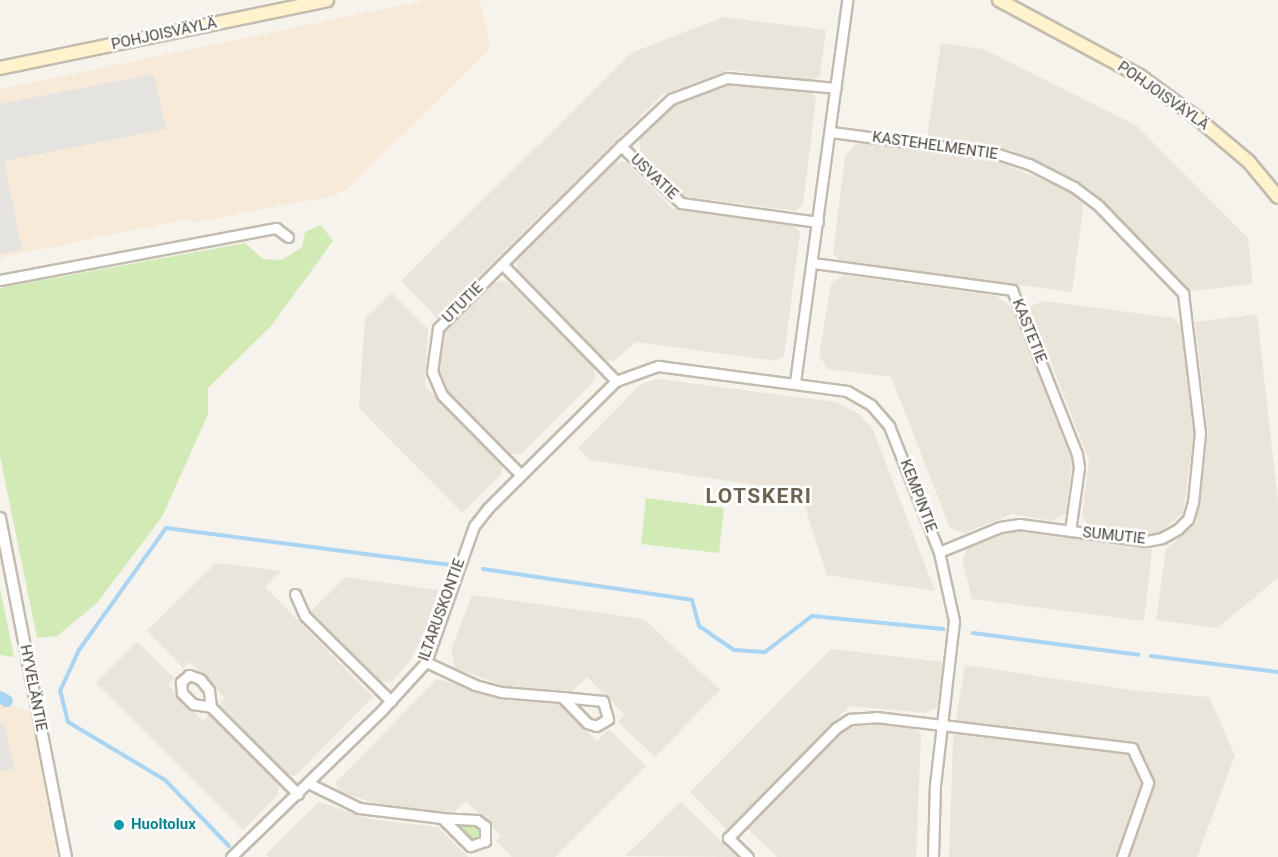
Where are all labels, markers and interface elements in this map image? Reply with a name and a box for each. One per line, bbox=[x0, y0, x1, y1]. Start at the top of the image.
street label: POHJOISVÄYLÄ bbox=[110, 14, 218, 54]
street label: POHJOISVÄYLÄ bbox=[1114, 58, 1212, 134]
street label: KASTEHELMENTIE bbox=[871, 128, 999, 164]
street label: USVATIE bbox=[627, 151, 681, 203]
street label: UTUTIE bbox=[439, 279, 487, 327]
street label: KASTETIE bbox=[1008, 296, 1050, 366]
street label: KEMPINTIE bbox=[896, 457, 940, 535]
district label: LOTSKERI bbox=[705, 483, 813, 509]
street label: SUMUTIE bbox=[1082, 524, 1146, 548]
street label: ILTARUSKONTIE bbox=[415, 556, 469, 664]
street label: HYVELÄNTIE bbox=[16, 643, 50, 733]
place label: Huoltolux bbox=[131, 816, 196, 834]
marker: Huoltolux bbox=[112, 818, 126, 832]

